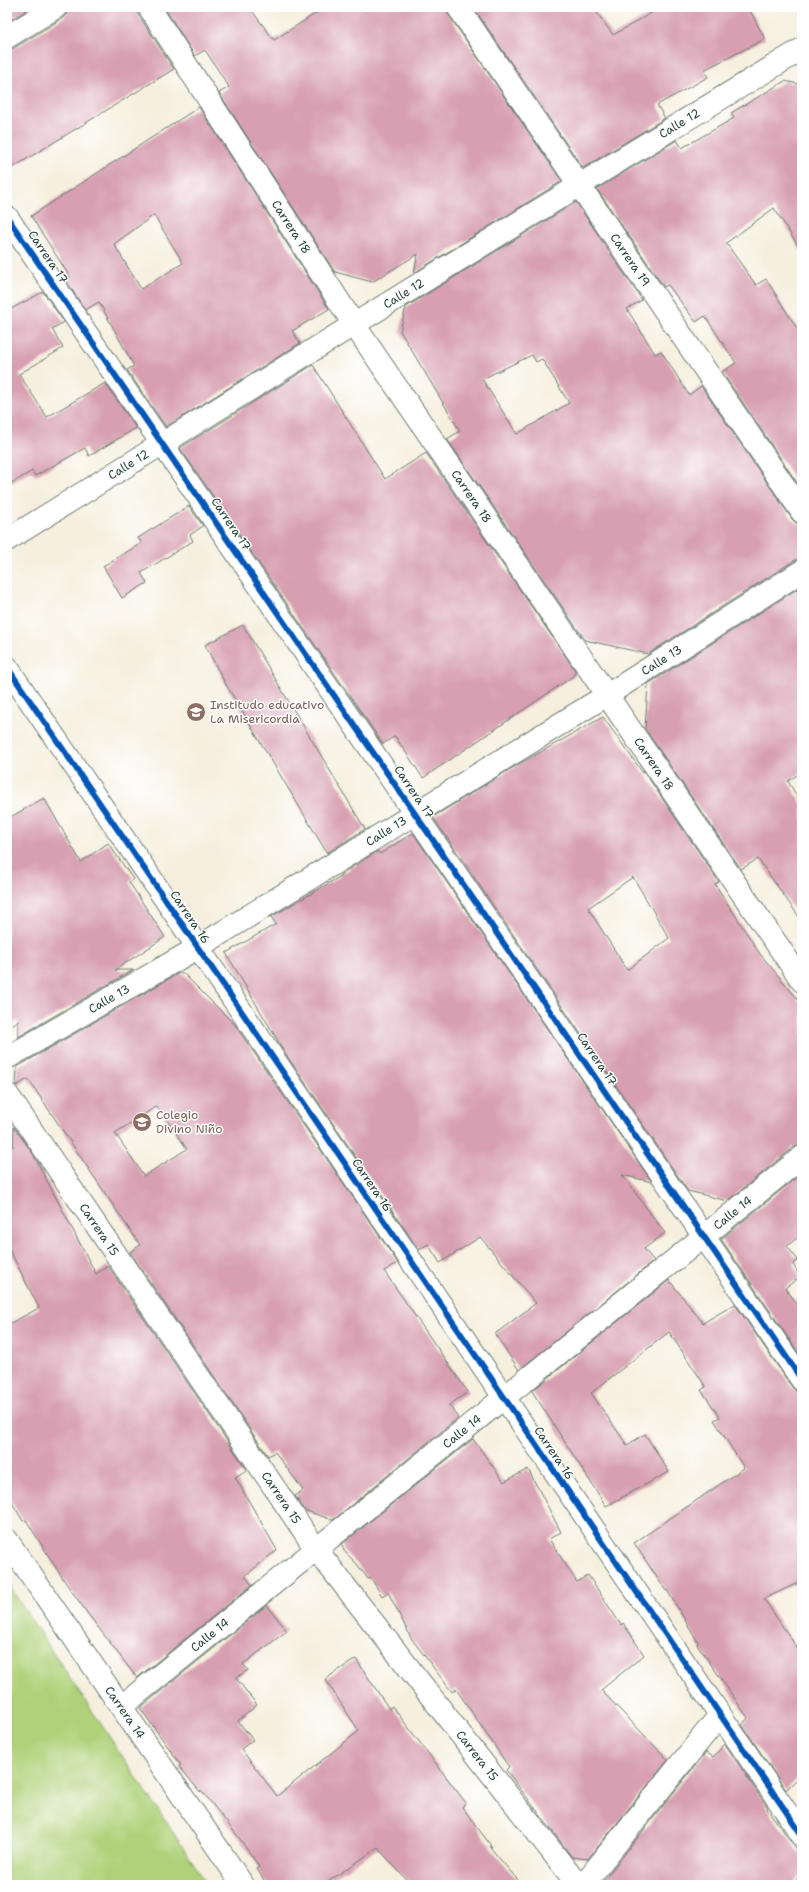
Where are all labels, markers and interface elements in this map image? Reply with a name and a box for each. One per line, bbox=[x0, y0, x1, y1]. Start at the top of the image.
street label: Calle 12 bbox=[656, 105, 703, 142]
street label: Carrera 18 bbox=[268, 197, 314, 257]
street label: Carrera 17 bbox=[24, 227, 72, 287]
street label: Carrera 19 bbox=[607, 230, 654, 290]
street label: Calle 12 bbox=[380, 275, 427, 312]
street label: Calle 12 bbox=[105, 446, 152, 483]
street label: Carrera 18 bbox=[447, 467, 495, 526]
street label: Carrera 17 bbox=[207, 494, 255, 554]
street label: Calle 13 bbox=[638, 641, 685, 679]
place label: Institudo educativo La Misericordia bbox=[210, 697, 324, 727]
school or university icon: Institudo educativo La Misericordia bbox=[185, 701, 207, 723]
street label: Carrera 18 bbox=[630, 734, 678, 794]
street label: Carrera 17 bbox=[390, 762, 438, 822]
street label: Calle 13 bbox=[363, 812, 410, 850]
street label: Carrera 16 bbox=[166, 887, 214, 947]
street label: Calle 13 bbox=[85, 981, 133, 1017]
street label: Carrera 17 bbox=[573, 1029, 621, 1089]
place label: Colegio Divino Niño bbox=[156, 1107, 222, 1137]
school or university icon: Colegio Divino Niño bbox=[131, 1111, 153, 1133]
street label: Carrera 16 bbox=[348, 1155, 396, 1215]
street label: Calle 14 bbox=[710, 1192, 756, 1233]
street label: Carrera 15 bbox=[76, 1200, 123, 1259]
street label: Calle 14 bbox=[439, 1411, 485, 1452]
street label: Carrera 16 bbox=[530, 1423, 578, 1483]
street label: Carrera 15 bbox=[258, 1468, 305, 1527]
street label: Calle 14 bbox=[187, 1614, 233, 1656]
street label: Carrera 14 bbox=[101, 1683, 149, 1742]
street label: Carrera 15 bbox=[452, 1727, 502, 1784]

